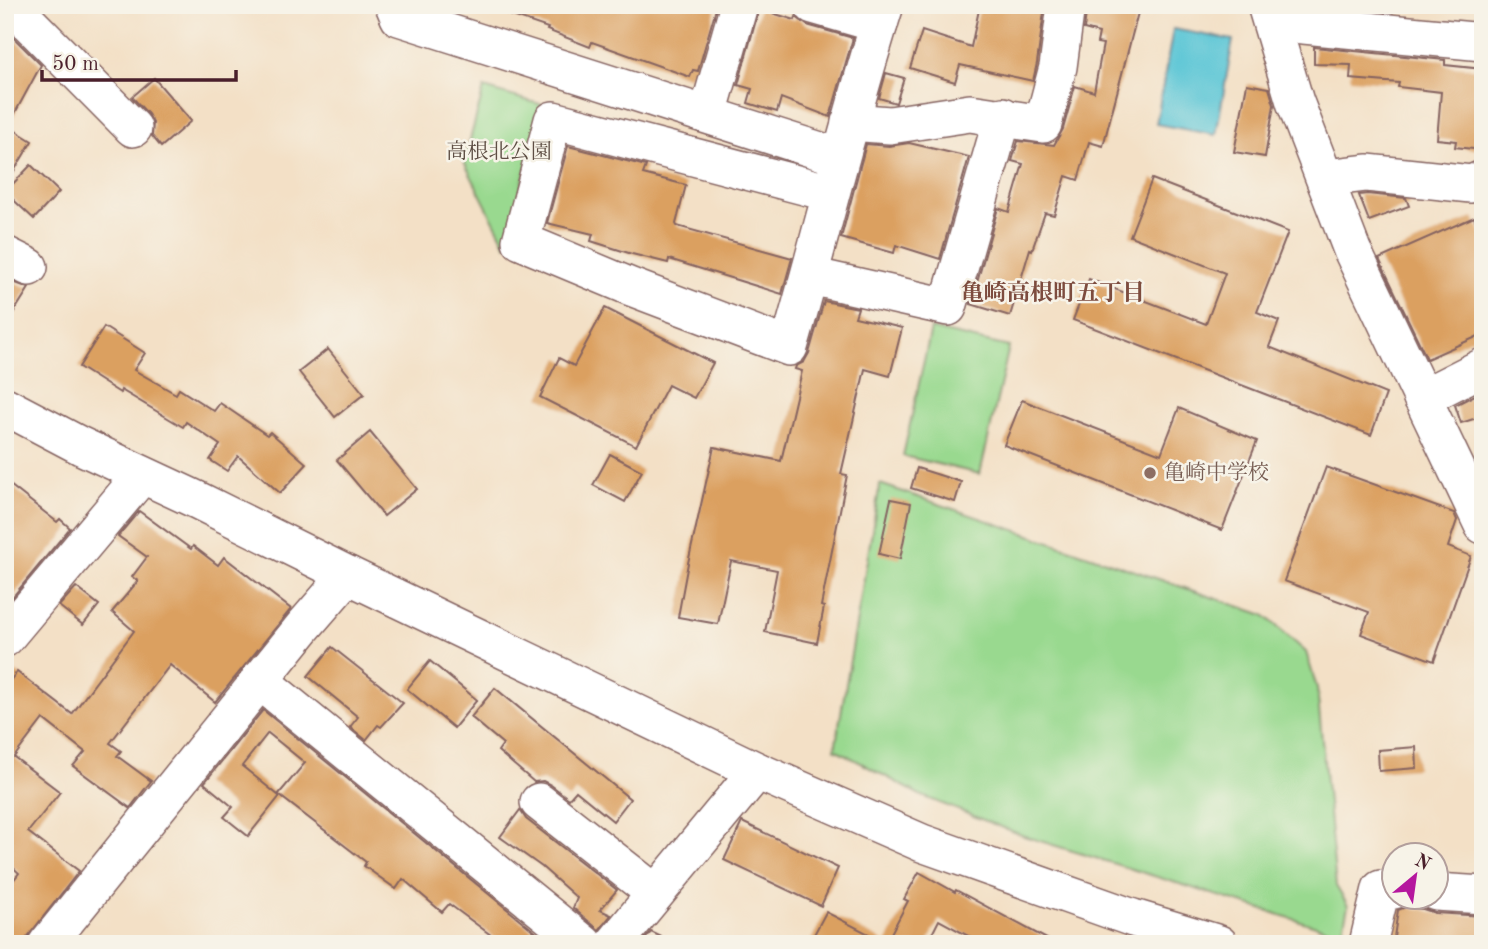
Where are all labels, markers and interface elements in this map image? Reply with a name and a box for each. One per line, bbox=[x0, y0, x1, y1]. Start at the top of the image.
scale bar bbox=[42, 38, 236, 82]
text: 50 m bbox=[52, 54, 99, 75]
park label: 高根北公園 bbox=[447, 140, 552, 163]
district label: 亀崎高根町五丁目 bbox=[961, 280, 1145, 305]
place label: 亀崎中学校 bbox=[1164, 461, 1269, 484]
marker: 亀崎中学校 bbox=[1142, 465, 1158, 481]
north arrow bbox=[1380, 841, 1450, 911]
text: N bbox=[1411, 851, 1433, 875]

